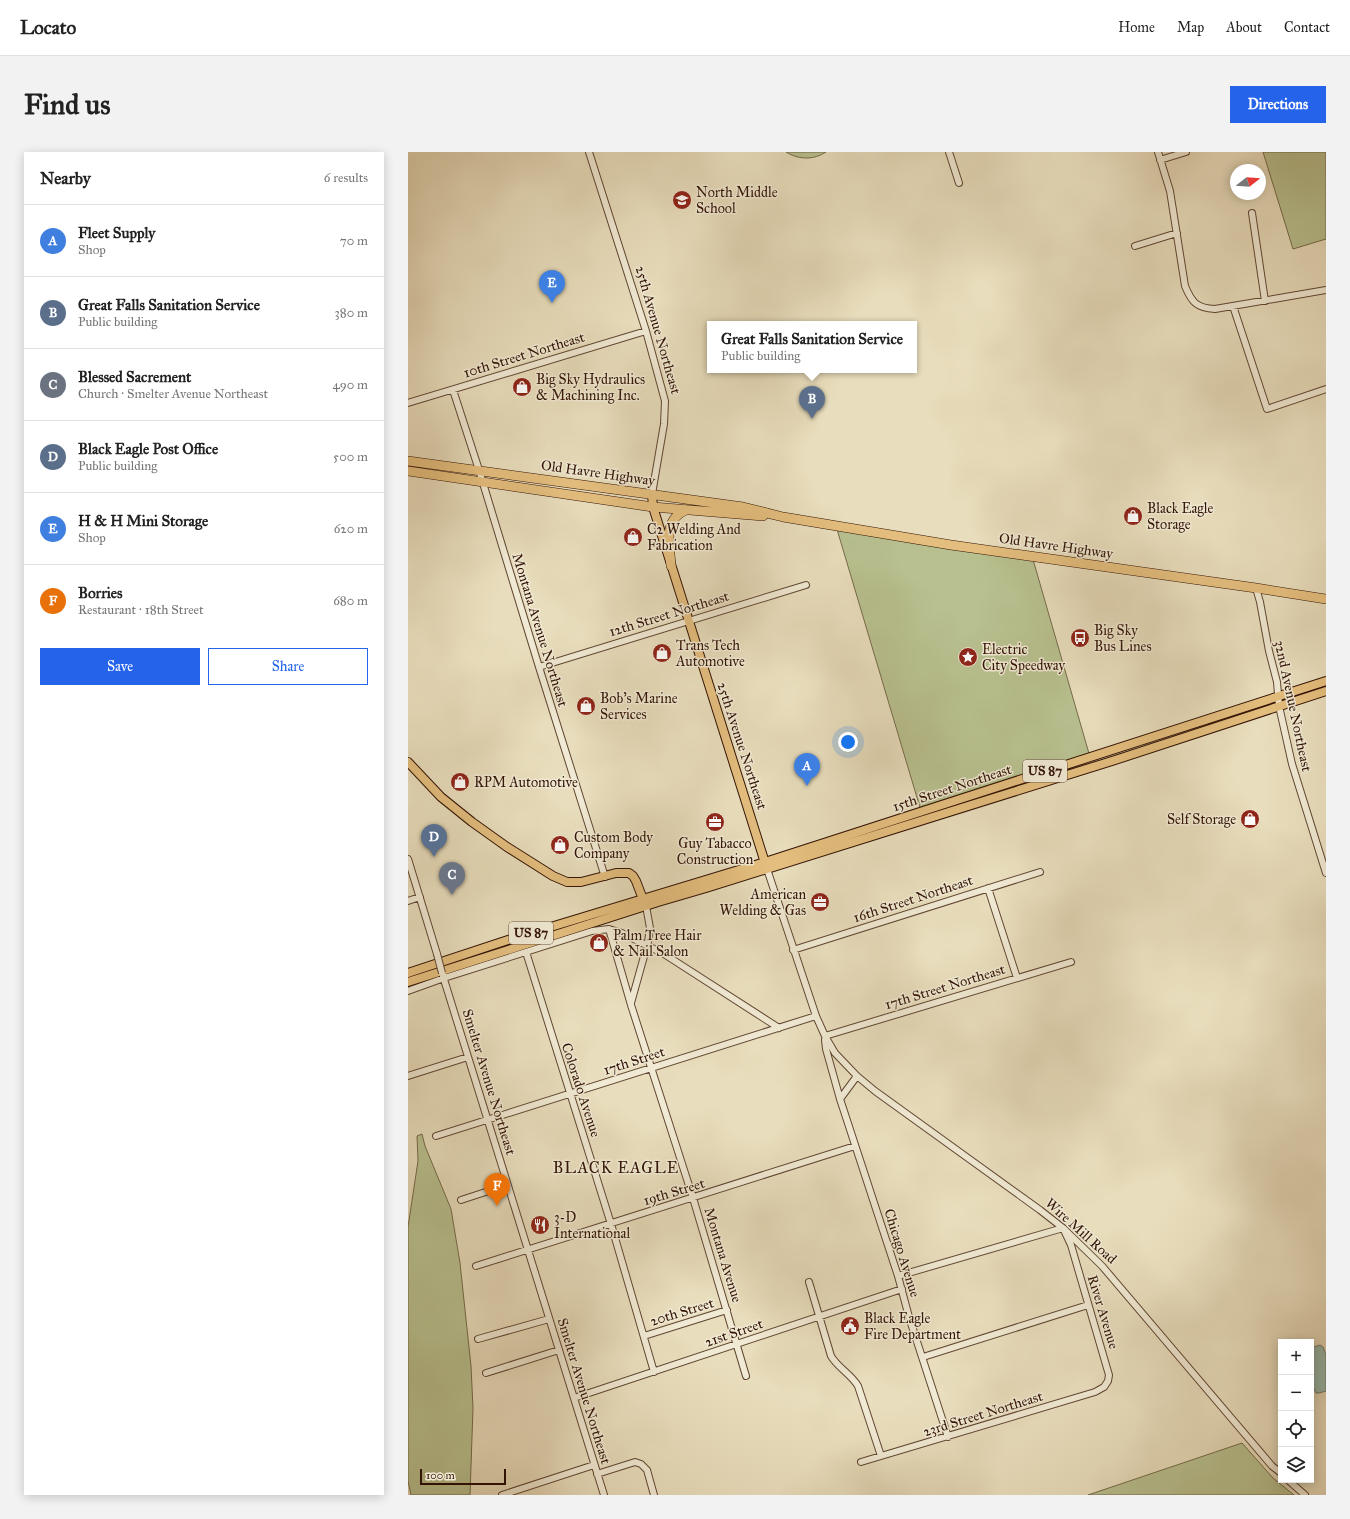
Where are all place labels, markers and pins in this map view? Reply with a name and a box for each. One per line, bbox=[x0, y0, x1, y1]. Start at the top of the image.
place label: North Middle School bbox=[696, 184, 778, 217]
school or university icon: North Middle School bbox=[671, 189, 693, 211]
pin: E bbox=[539, 270, 565, 303]
place label: Big Sky Hydraulics & Machining Inc. bbox=[536, 371, 645, 404]
shop icon: Big Sky Hydraulics & Machining Inc. bbox=[511, 376, 533, 398]
pin: B bbox=[799, 386, 825, 419]
place label: Black Eagle Storage bbox=[1147, 500, 1214, 533]
shop icon: Black Eagle Storage bbox=[1122, 505, 1144, 527]
place label: C2 Welding And Fabrication bbox=[647, 521, 741, 554]
shop icon: C2 Welding And Fabrication bbox=[622, 526, 644, 548]
place label: Big Sky Bus Lines bbox=[1094, 622, 1152, 655]
bus stop icon: Big Sky Bus Lines bbox=[1069, 627, 1091, 649]
place label: Trans Tech Automotive bbox=[675, 637, 745, 670]
place label: Electric City Speedway bbox=[982, 641, 1065, 674]
shop icon: Trans Tech Automotive bbox=[651, 642, 673, 664]
place icon: Electric City Speedway bbox=[957, 646, 979, 668]
place label: Bob's Marine Services bbox=[600, 690, 678, 723]
shop icon: Bob's Marine Services bbox=[575, 695, 597, 717]
pin: A bbox=[794, 753, 820, 786]
shop icon: RPM Automotive bbox=[449, 771, 471, 793]
place label: RPM Automotive bbox=[474, 774, 578, 791]
shop icon: Self Storage bbox=[1239, 808, 1261, 830]
office icon: Guy Tabacco Construction bbox=[704, 811, 726, 833]
place label: Self Storage bbox=[1167, 811, 1236, 828]
pin: D bbox=[421, 824, 447, 857]
place label: Custom Body Company bbox=[574, 829, 653, 862]
shop icon: Custom Body Company bbox=[549, 834, 571, 856]
place label: Guy Tabacco Construction bbox=[677, 835, 754, 868]
pin: C bbox=[439, 862, 465, 895]
place label: American Welding & Gas bbox=[720, 886, 806, 919]
office icon: American Welding & Gas bbox=[809, 891, 831, 913]
place label: Palm Tree Hair & Nail Salon bbox=[613, 927, 702, 960]
shop icon: Palm Tree Hair & Nail Salon bbox=[588, 932, 610, 954]
pin: F bbox=[484, 1173, 510, 1206]
place label: 3-D International bbox=[554, 1209, 630, 1242]
restaurant icon: 3-D International bbox=[529, 1214, 551, 1236]
place label: Black Eagle Fire Department bbox=[864, 1310, 961, 1343]
public building icon: Black Eagle Fire Department bbox=[839, 1315, 861, 1337]

